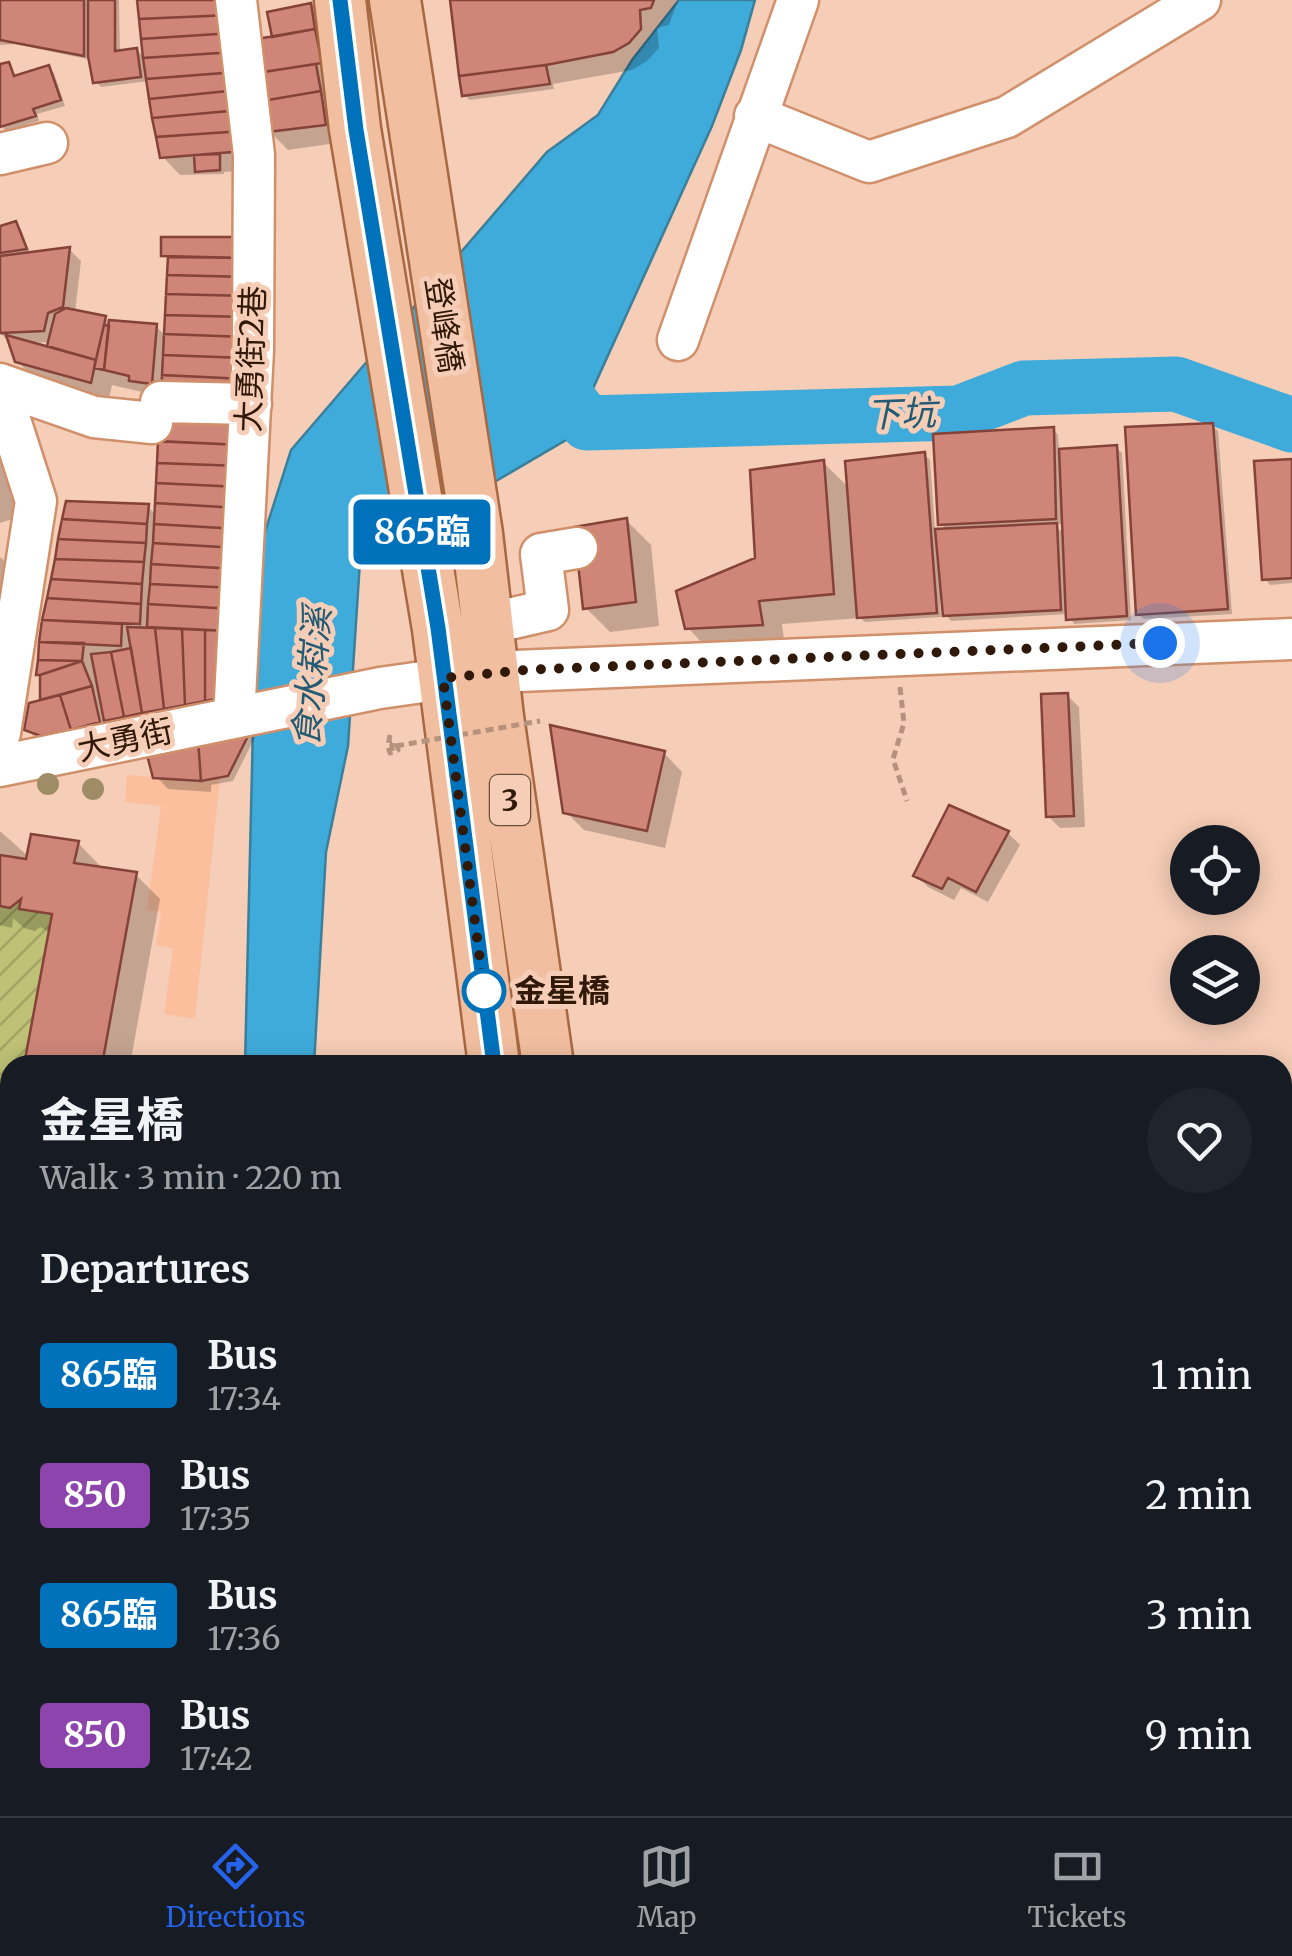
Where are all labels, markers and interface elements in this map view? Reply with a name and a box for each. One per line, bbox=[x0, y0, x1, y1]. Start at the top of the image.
street label: 登峰橋 bbox=[417, 274, 471, 376]
street label: 大勇街2巷 bbox=[228, 285, 274, 433]
water label: 下坑 bbox=[865, 391, 942, 437]
line badge: 865臨 bbox=[352, 500, 492, 564]
text: 865臨 bbox=[373, 510, 471, 554]
water label: 食水嵙溪 bbox=[284, 600, 340, 749]
your location bbox=[1135, 618, 1185, 668]
street label: 大勇街 bbox=[74, 710, 176, 770]
road number: 3 bbox=[490, 775, 530, 825]
map controls bbox=[1170, 825, 1260, 1025]
button: locate bbox=[1170, 825, 1260, 915]
button: layers bbox=[1170, 935, 1260, 1025]
marker: 金星橋 bbox=[463, 970, 505, 1012]
place label: 金星橋 bbox=[514, 971, 610, 1011]
button: heart bbox=[1147, 1088, 1252, 1193]
text: 金星橋 bbox=[40, 1090, 184, 1150]
text: Walk · 3 min · 220 m bbox=[40, 1158, 342, 1198]
text: Departures bbox=[40, 1246, 250, 1293]
text: Bus bbox=[207, 1332, 278, 1379]
text: 1 min bbox=[1151, 1352, 1252, 1399]
text: 865臨 bbox=[60, 1353, 157, 1397]
text: 17:34 bbox=[207, 1379, 281, 1419]
text: Bus bbox=[180, 1452, 250, 1499]
text: 2 min bbox=[1145, 1472, 1252, 1519]
text: 850 bbox=[63, 1473, 127, 1517]
text: 17:35 bbox=[180, 1499, 251, 1539]
text: Bus bbox=[207, 1572, 278, 1619]
text: 3 min bbox=[1146, 1592, 1252, 1639]
text: 865臨 bbox=[60, 1593, 157, 1637]
text: 17:36 bbox=[207, 1619, 281, 1659]
text: Bus bbox=[180, 1692, 250, 1739]
text: 9 min bbox=[1145, 1712, 1252, 1759]
text: 850 bbox=[63, 1713, 127, 1757]
text: 17:42 bbox=[180, 1739, 253, 1779]
tab: Directions bbox=[166, 1839, 306, 1935]
tab: Map bbox=[637, 1839, 696, 1935]
tab: Tickets bbox=[1028, 1839, 1126, 1935]

